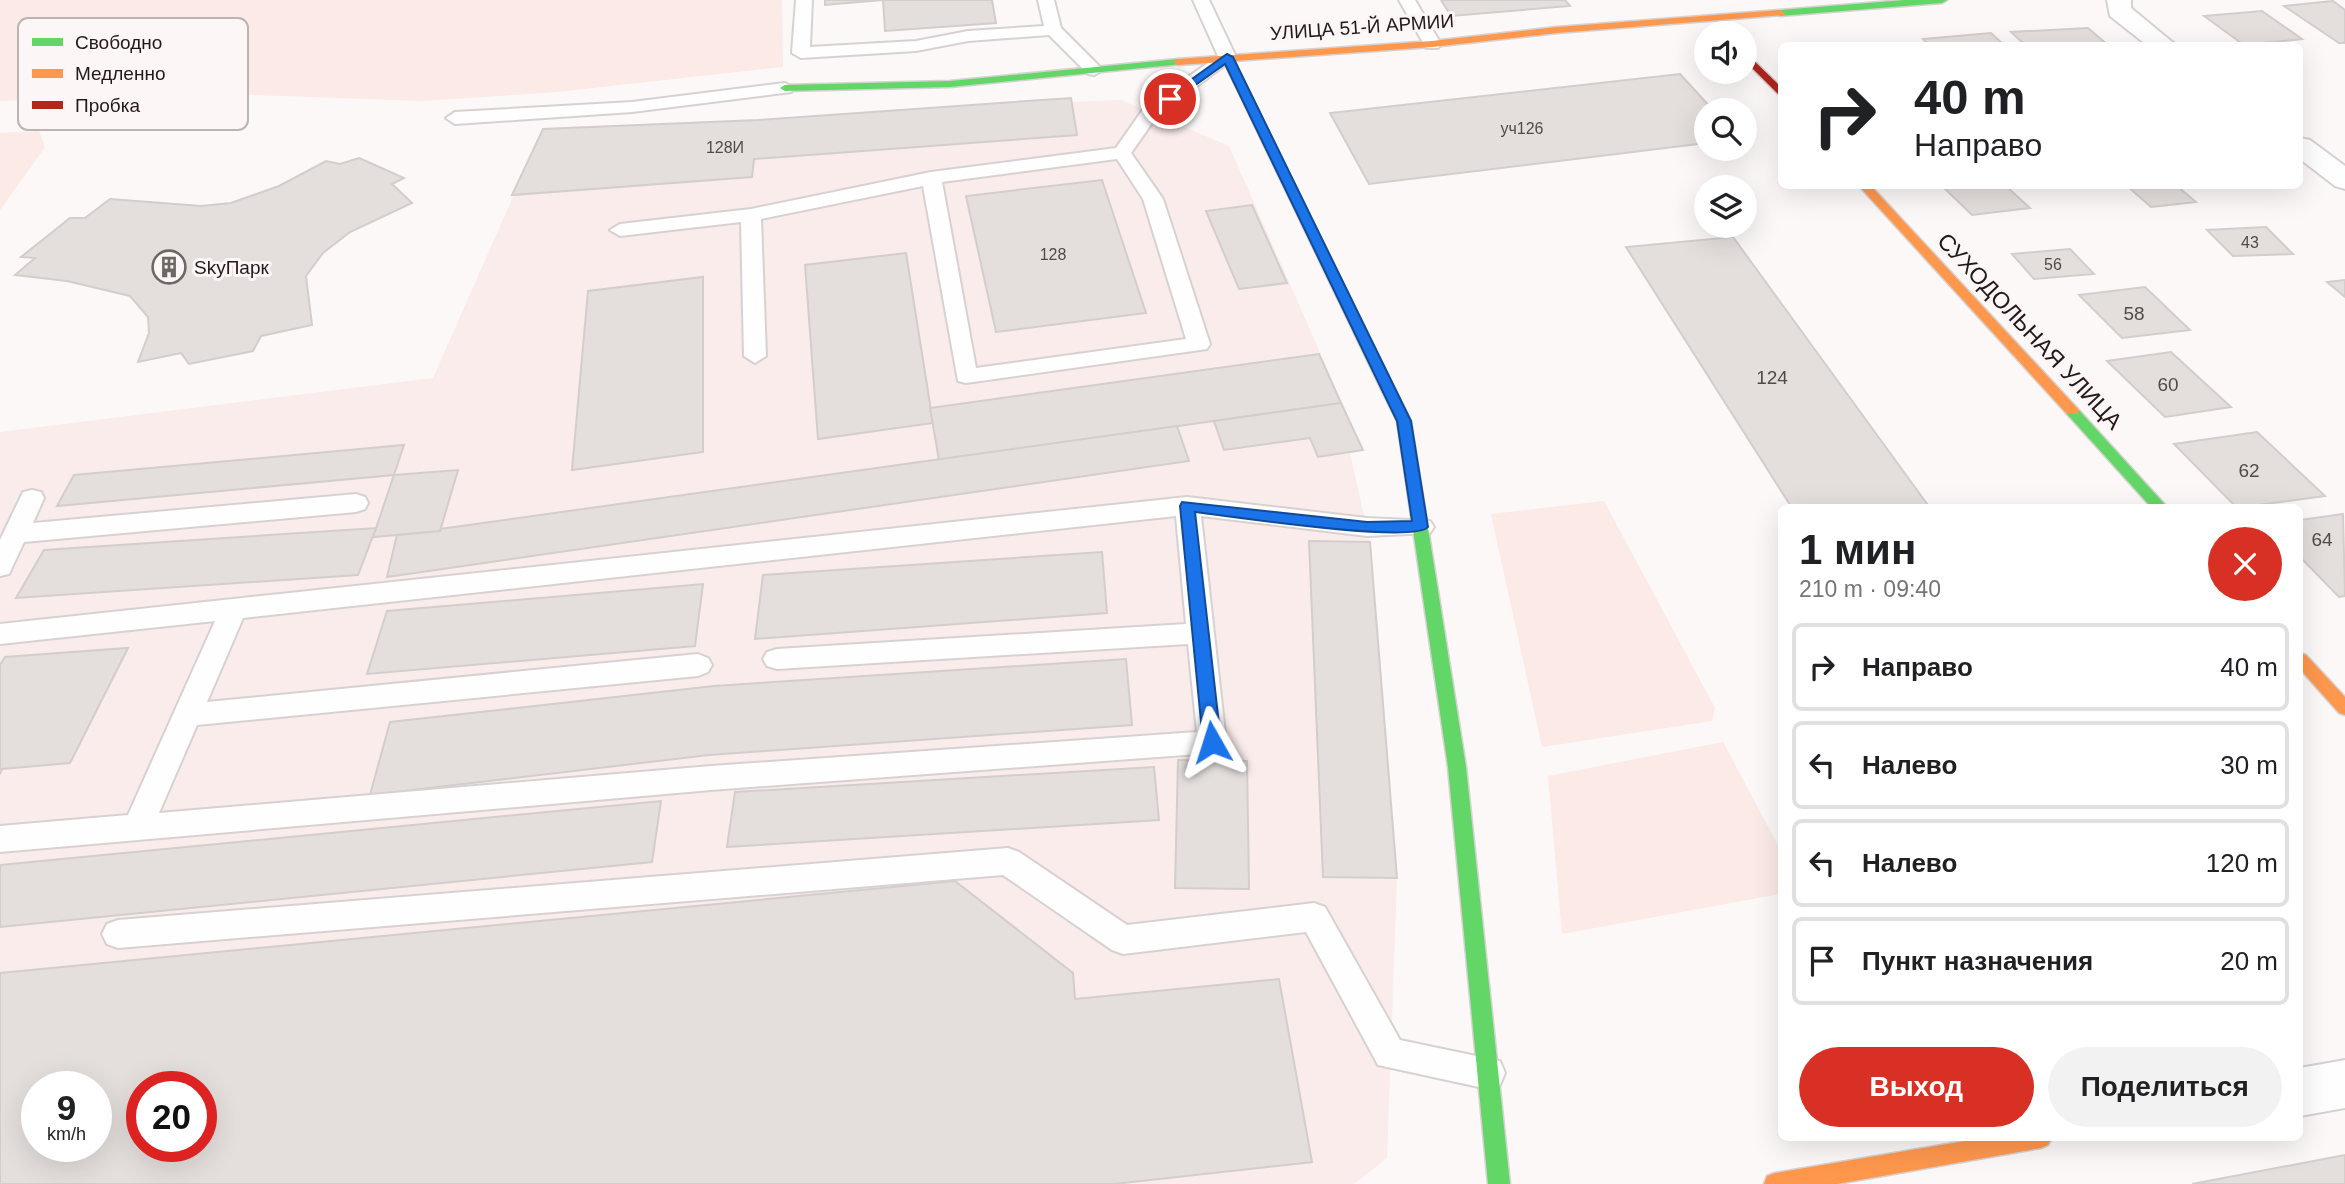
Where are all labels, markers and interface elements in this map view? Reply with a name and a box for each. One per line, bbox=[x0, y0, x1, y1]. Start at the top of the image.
street label: УЛИЦА 51-Й АРМИИ bbox=[1269, 10, 1455, 44]
legend bbox=[18, 18, 248, 130]
map controls bbox=[1694, 21, 1757, 238]
button: sound bbox=[1694, 21, 1757, 84]
text: Свободно bbox=[75, 32, 162, 53]
text: Медленно bbox=[75, 63, 165, 84]
pin bbox=[1140, 69, 1200, 129]
icon: right bbox=[1799, 70, 1890, 161]
text: 40 m bbox=[1914, 70, 2026, 124]
icon: arrive bbox=[1151, 80, 1189, 118]
text: Пробка bbox=[75, 95, 140, 116]
button: search bbox=[1694, 98, 1757, 161]
house number: уч126 bbox=[1500, 120, 1544, 137]
text: Направо bbox=[1914, 127, 2042, 163]
house number: 128И bbox=[706, 139, 744, 156]
button: layers bbox=[1694, 175, 1757, 238]
street label: СУХОДОЛЬНАЯ УЛИЦА bbox=[1932, 228, 2128, 435]
house number: 43 bbox=[2241, 234, 2259, 251]
house number: 128 bbox=[1040, 246, 1066, 263]
building icon: SkyПарк bbox=[150, 248, 188, 286]
house number: 56 bbox=[2044, 256, 2062, 273]
place label: SkyПарк bbox=[194, 257, 269, 278]
house number: 58 bbox=[2123, 303, 2145, 324]
house number: 124 bbox=[1756, 367, 1788, 388]
house number: 60 bbox=[2157, 374, 2179, 395]
house number: 62 bbox=[2238, 460, 2260, 481]
text: 1 мин bbox=[1799, 526, 1916, 573]
button: close bbox=[2208, 527, 2282, 601]
house number: 64 bbox=[2311, 529, 2333, 550]
text: 210 m · 09:40 bbox=[1799, 576, 1941, 602]
icon: right bbox=[1803, 648, 1841, 686]
text: Направо bbox=[1862, 652, 1973, 682]
text: 40 m bbox=[2220, 652, 2278, 682]
position arrow bbox=[1175, 705, 1249, 779]
icon: left bbox=[1803, 746, 1841, 784]
text: Налево bbox=[1862, 750, 1957, 780]
text: 30 m bbox=[2220, 750, 2278, 780]
icon: left bbox=[1803, 844, 1841, 882]
text: Налево bbox=[1862, 848, 1957, 878]
text: 120 m bbox=[2206, 848, 2278, 878]
icon: arrive bbox=[1803, 942, 1841, 980]
text: Пункт назначения bbox=[1862, 946, 2093, 976]
text: 20 m bbox=[2220, 946, 2278, 976]
button: Выход bbox=[1799, 1047, 2034, 1127]
button: Поделиться bbox=[2048, 1047, 2282, 1127]
speed limit sign: 20 bbox=[126, 1071, 217, 1162]
text: 9 bbox=[57, 1088, 76, 1127]
text: km/h bbox=[47, 1124, 86, 1144]

